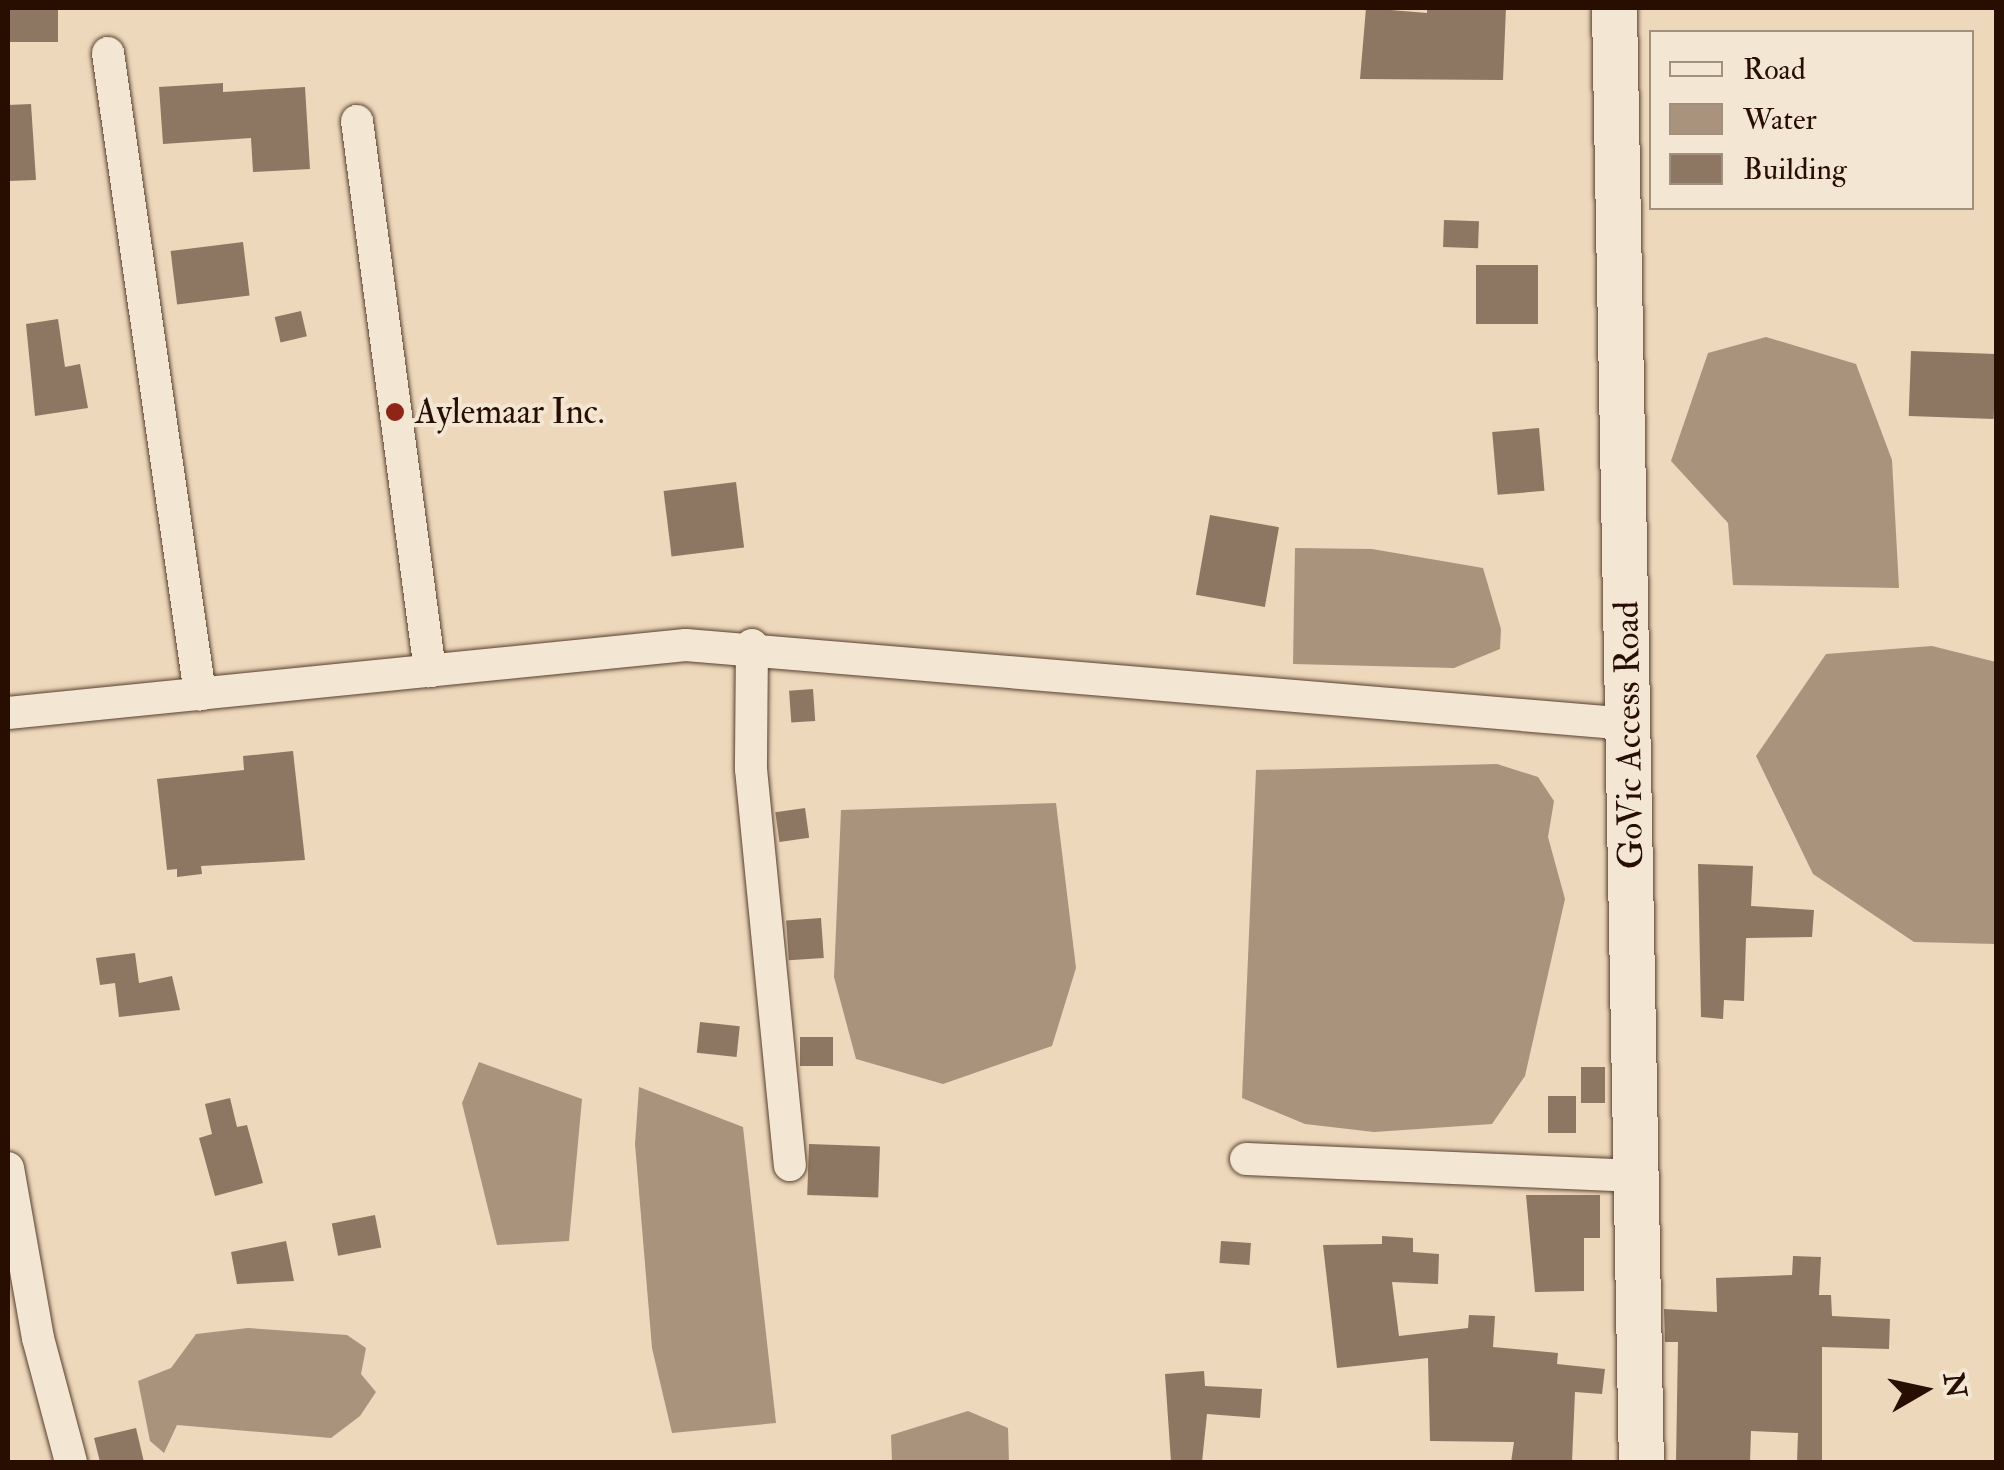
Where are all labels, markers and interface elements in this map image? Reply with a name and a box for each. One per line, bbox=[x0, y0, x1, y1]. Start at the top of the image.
legend bbox=[1649, 30, 1974, 210]
text: Road bbox=[1743, 51, 1806, 88]
text: Water bbox=[1743, 101, 1817, 138]
text: Building bbox=[1743, 151, 1847, 188]
place label: Aylemaar Inc. bbox=[415, 391, 604, 433]
marker: Aylemaar Inc. bbox=[384, 401, 406, 423]
street label: GoVic Access Road bbox=[1606, 601, 1652, 869]
north arrow bbox=[1874, 1340, 1974, 1440]
text: N bbox=[1935, 1370, 1973, 1400]

